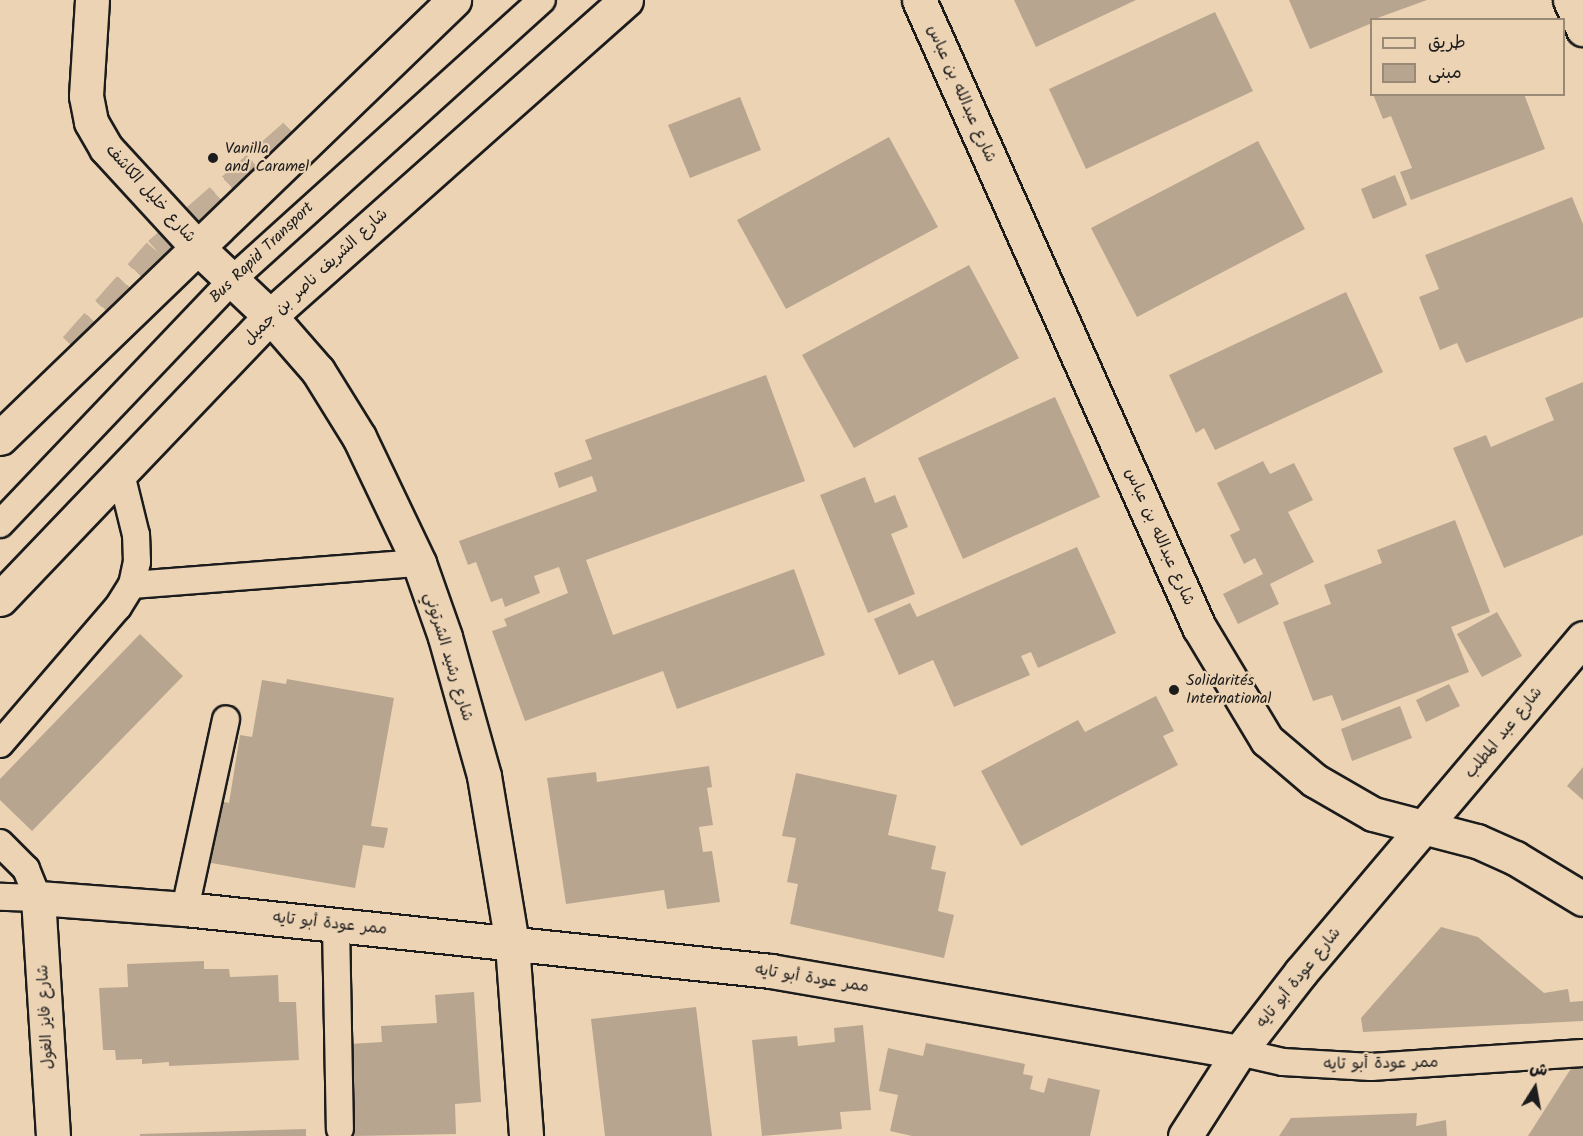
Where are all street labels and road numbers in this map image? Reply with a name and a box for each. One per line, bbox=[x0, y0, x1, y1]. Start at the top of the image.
street label: شارع عبدالله بن عباس bbox=[922, 22, 1000, 166]
street label: شارع خليل الكاشف bbox=[101, 141, 199, 247]
street label: Bus Rapid Transport bbox=[206, 199, 318, 307]
street label: شارع الشريف ناصر بن جميل bbox=[240, 205, 392, 349]
street label: شارع عبدالله بن عباس bbox=[1120, 465, 1198, 609]
street label: شارع رشيد الشرتوني bbox=[419, 590, 477, 724]
street label: شارع عبد المطلب bbox=[1461, 683, 1547, 783]
street label: ممر عودة أبو تايه bbox=[272, 908, 388, 940]
street label: شارع عودة أبو تايه bbox=[1253, 924, 1345, 1032]
street label: ممر عودة أبو تايه bbox=[754, 961, 870, 997]
street label: شارع فايز الغول bbox=[34, 964, 58, 1070]
street label: ممر عودة أبو تايه bbox=[1323, 1053, 1439, 1075]

